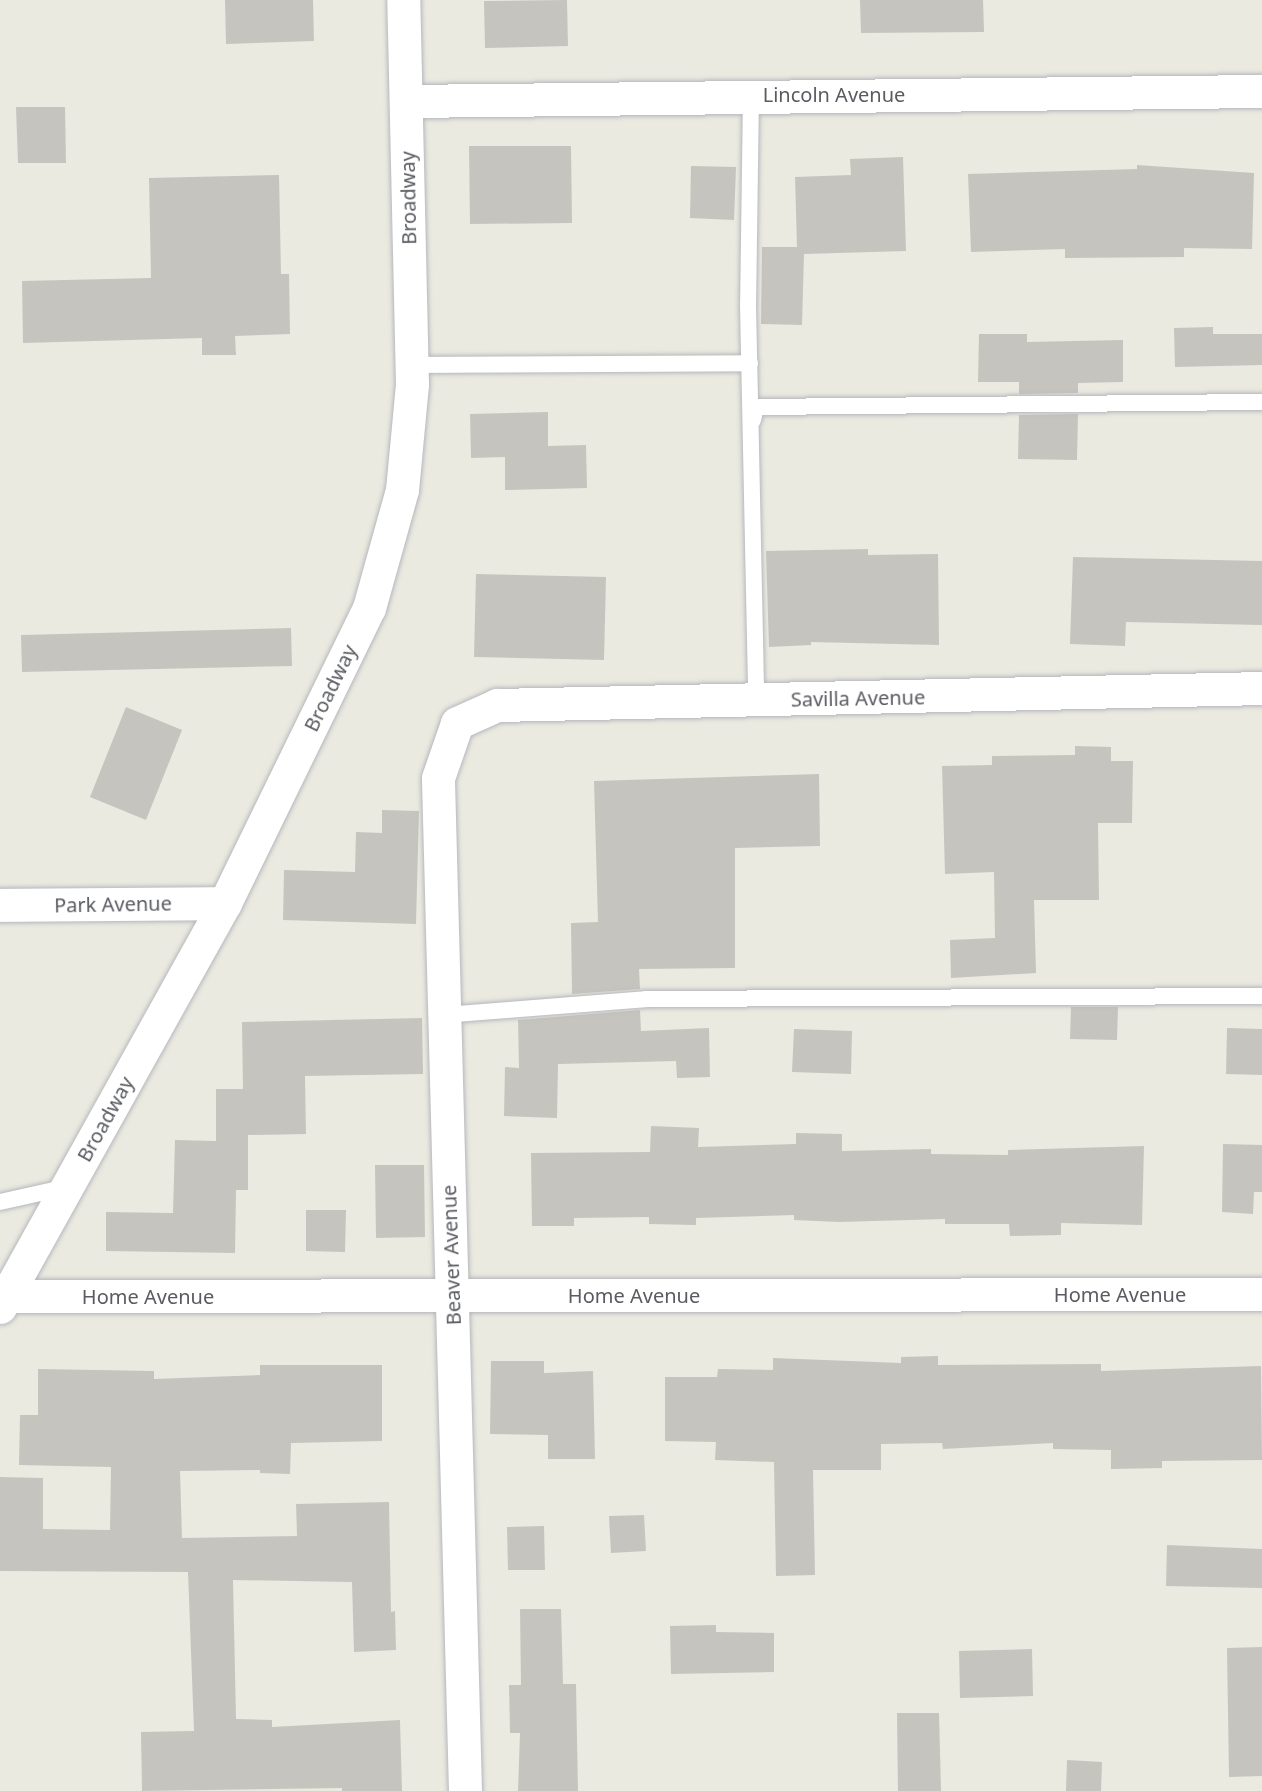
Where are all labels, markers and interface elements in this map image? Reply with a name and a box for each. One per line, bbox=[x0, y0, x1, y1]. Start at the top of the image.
street label: Lincoln Avenue bbox=[763, 82, 905, 106]
street label: Broadway bbox=[395, 151, 421, 245]
street label: Broadway bbox=[299, 641, 361, 735]
street label: Savilla Avenue bbox=[791, 685, 925, 711]
street label: Park Avenue bbox=[54, 891, 172, 917]
street label: Broadway bbox=[72, 1072, 138, 1166]
street label: Beaver Avenue bbox=[437, 1184, 465, 1326]
street label: Home Avenue bbox=[1054, 1282, 1186, 1306]
street label: Home Avenue bbox=[568, 1283, 700, 1307]
street label: Home Avenue bbox=[82, 1284, 214, 1308]

